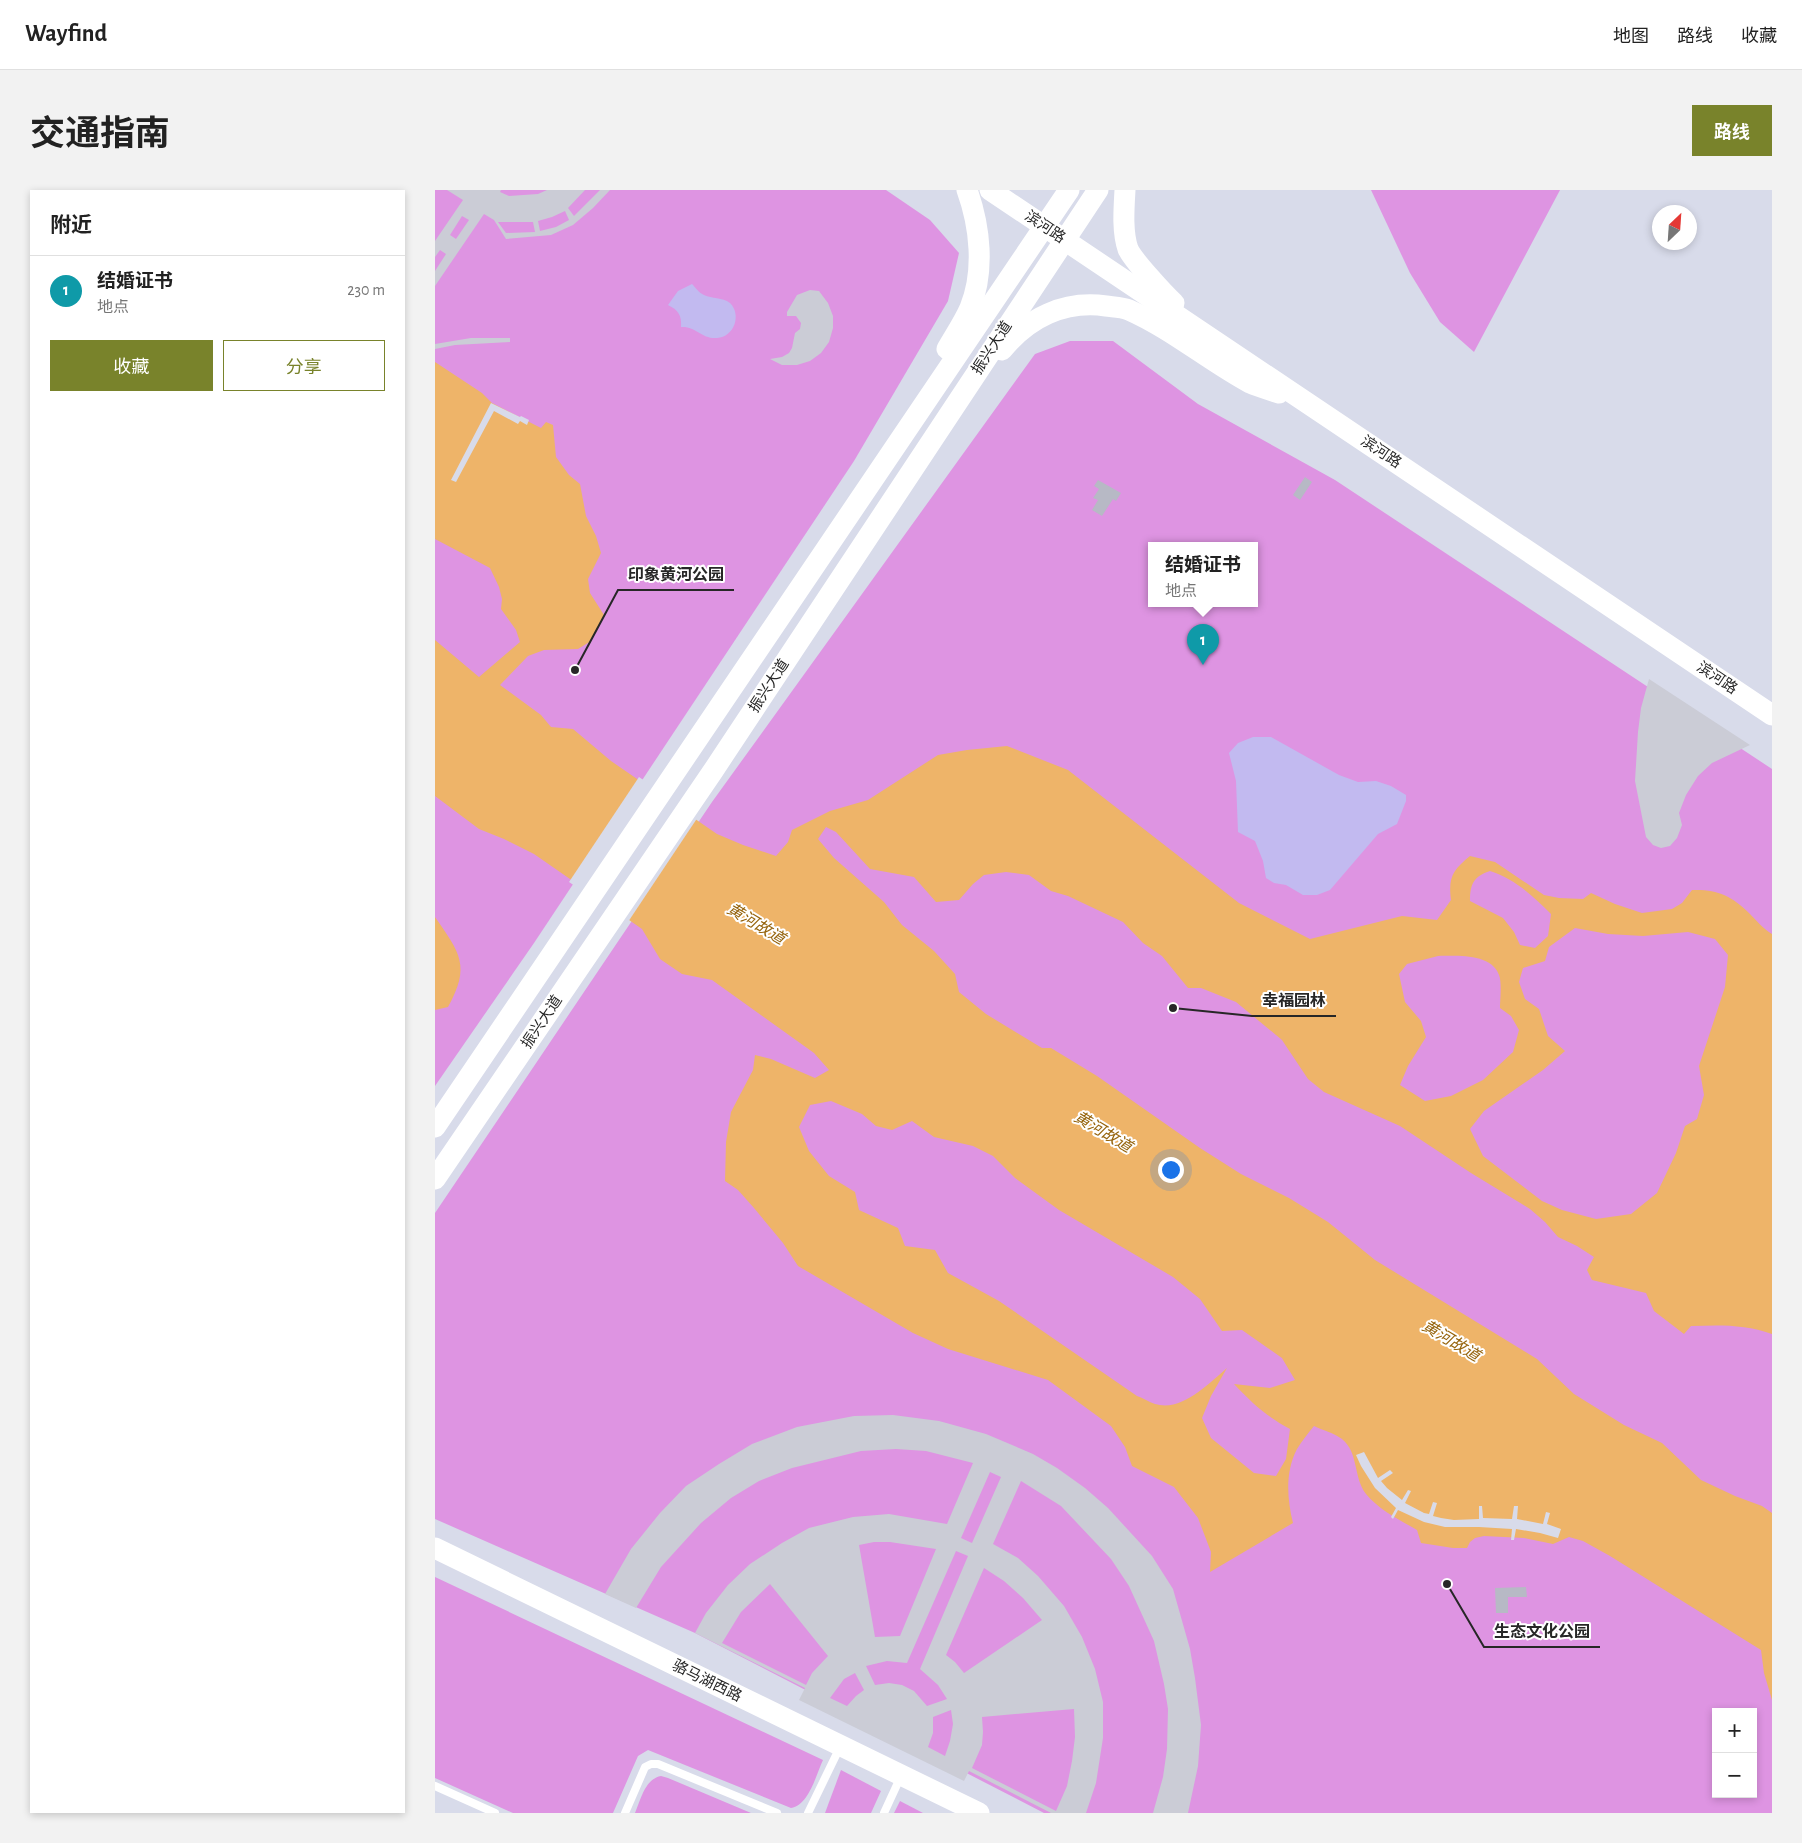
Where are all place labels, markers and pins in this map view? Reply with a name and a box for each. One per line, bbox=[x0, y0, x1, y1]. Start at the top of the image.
callout: 印象黄河公园 bbox=[618, 559, 734, 590]
pin: 1 bbox=[1187, 624, 1219, 665]
callout: 幸福园林 bbox=[1252, 985, 1336, 1016]
callout: 生态文化公园 bbox=[1484, 1616, 1600, 1647]

